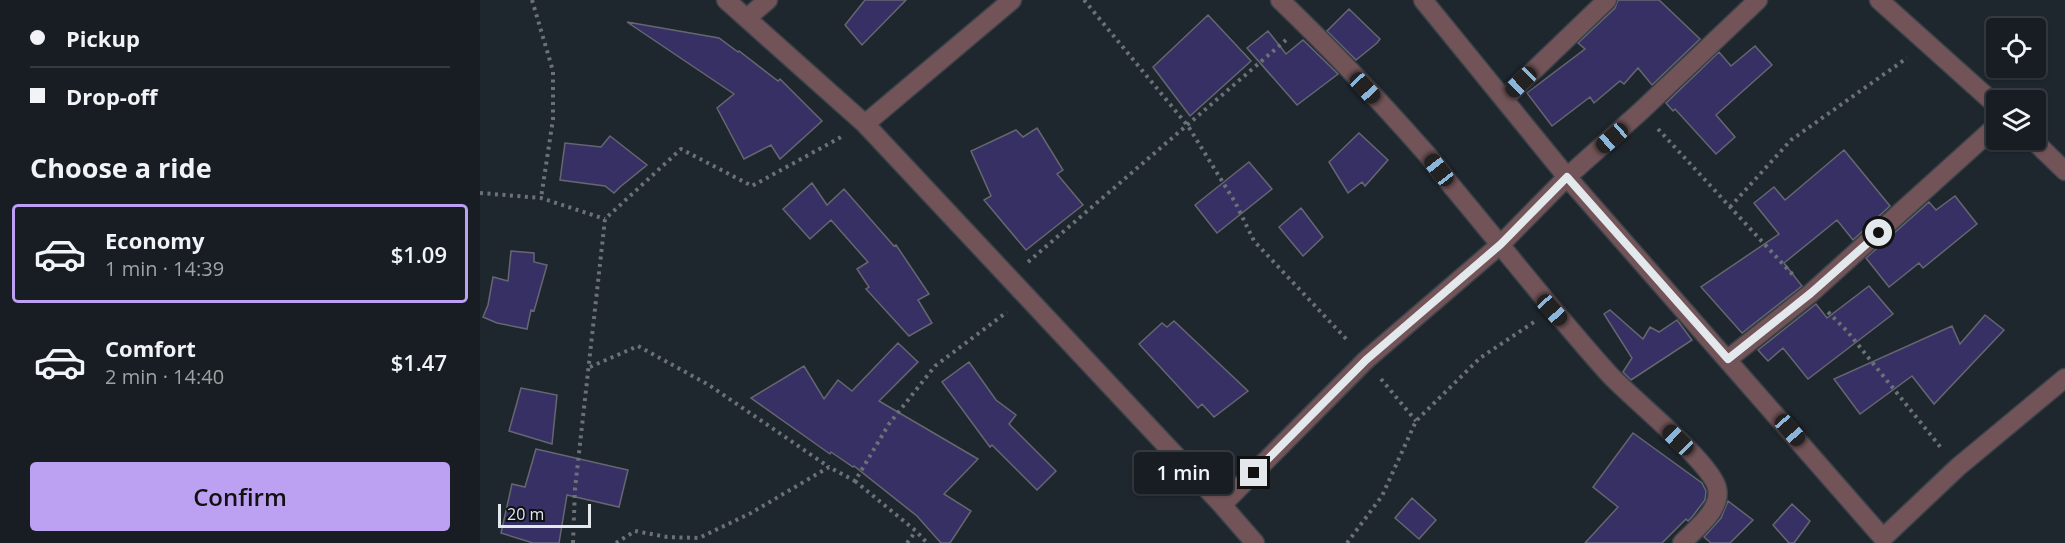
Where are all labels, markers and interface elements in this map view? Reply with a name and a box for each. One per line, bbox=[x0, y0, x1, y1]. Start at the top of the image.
map controls bbox=[1986, 18, 2046, 150]
button: locate bbox=[1986, 18, 2046, 78]
text: Pickup bbox=[66, 23, 140, 53]
car bbox=[1502, 63, 1540, 101]
car bbox=[1346, 69, 1384, 107]
text: Drop-off bbox=[66, 81, 158, 111]
button: layers bbox=[1986, 90, 2046, 150]
car bbox=[1593, 119, 1631, 157]
text: Choose a ride bbox=[30, 149, 212, 186]
car bbox=[1421, 150, 1457, 190]
route start bbox=[1865, 219, 1892, 246]
text: Economy bbox=[105, 225, 204, 255]
icon: car bbox=[33, 227, 87, 281]
text: $1.09 bbox=[391, 239, 447, 269]
text: 1 min · 14:39 bbox=[105, 255, 224, 282]
car bbox=[1533, 291, 1571, 329]
text: Comfort bbox=[105, 333, 196, 363]
icon: car bbox=[33, 335, 87, 389]
text: $1.47 bbox=[391, 347, 447, 377]
text: 2 min · 14:40 bbox=[105, 363, 224, 390]
car bbox=[1771, 411, 1809, 449]
car bbox=[1659, 421, 1697, 459]
callout: 1 min bbox=[1134, 452, 1233, 494]
text: 1 min bbox=[1157, 459, 1211, 486]
route end bbox=[1240, 459, 1267, 486]
button: Confirm bbox=[30, 462, 450, 531]
scale bar bbox=[498, 501, 591, 528]
text: 20 m bbox=[507, 503, 544, 525]

